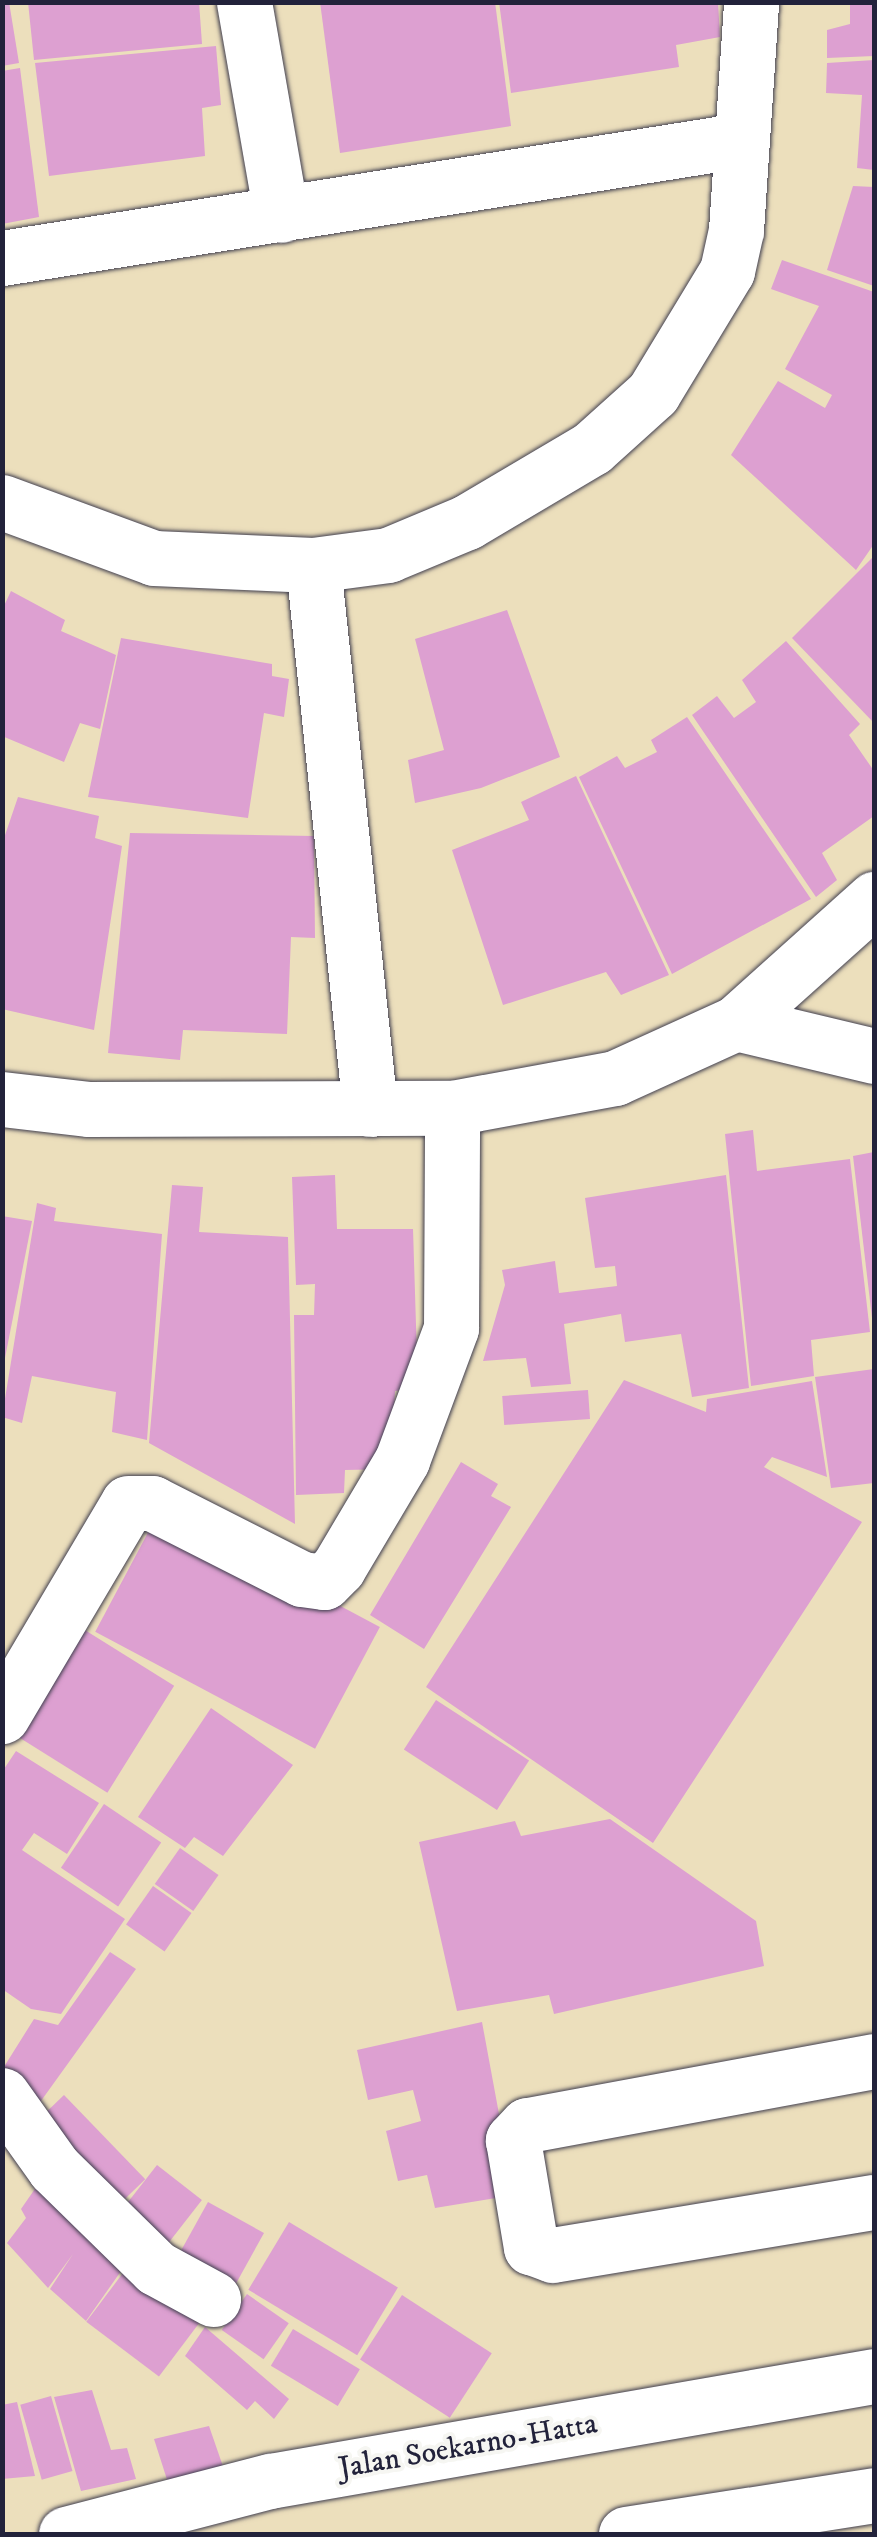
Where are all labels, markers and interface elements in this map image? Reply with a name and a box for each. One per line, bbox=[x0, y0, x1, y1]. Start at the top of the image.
street label: Jalan Soekarno-Hatta bbox=[336, 2407, 600, 2487]

